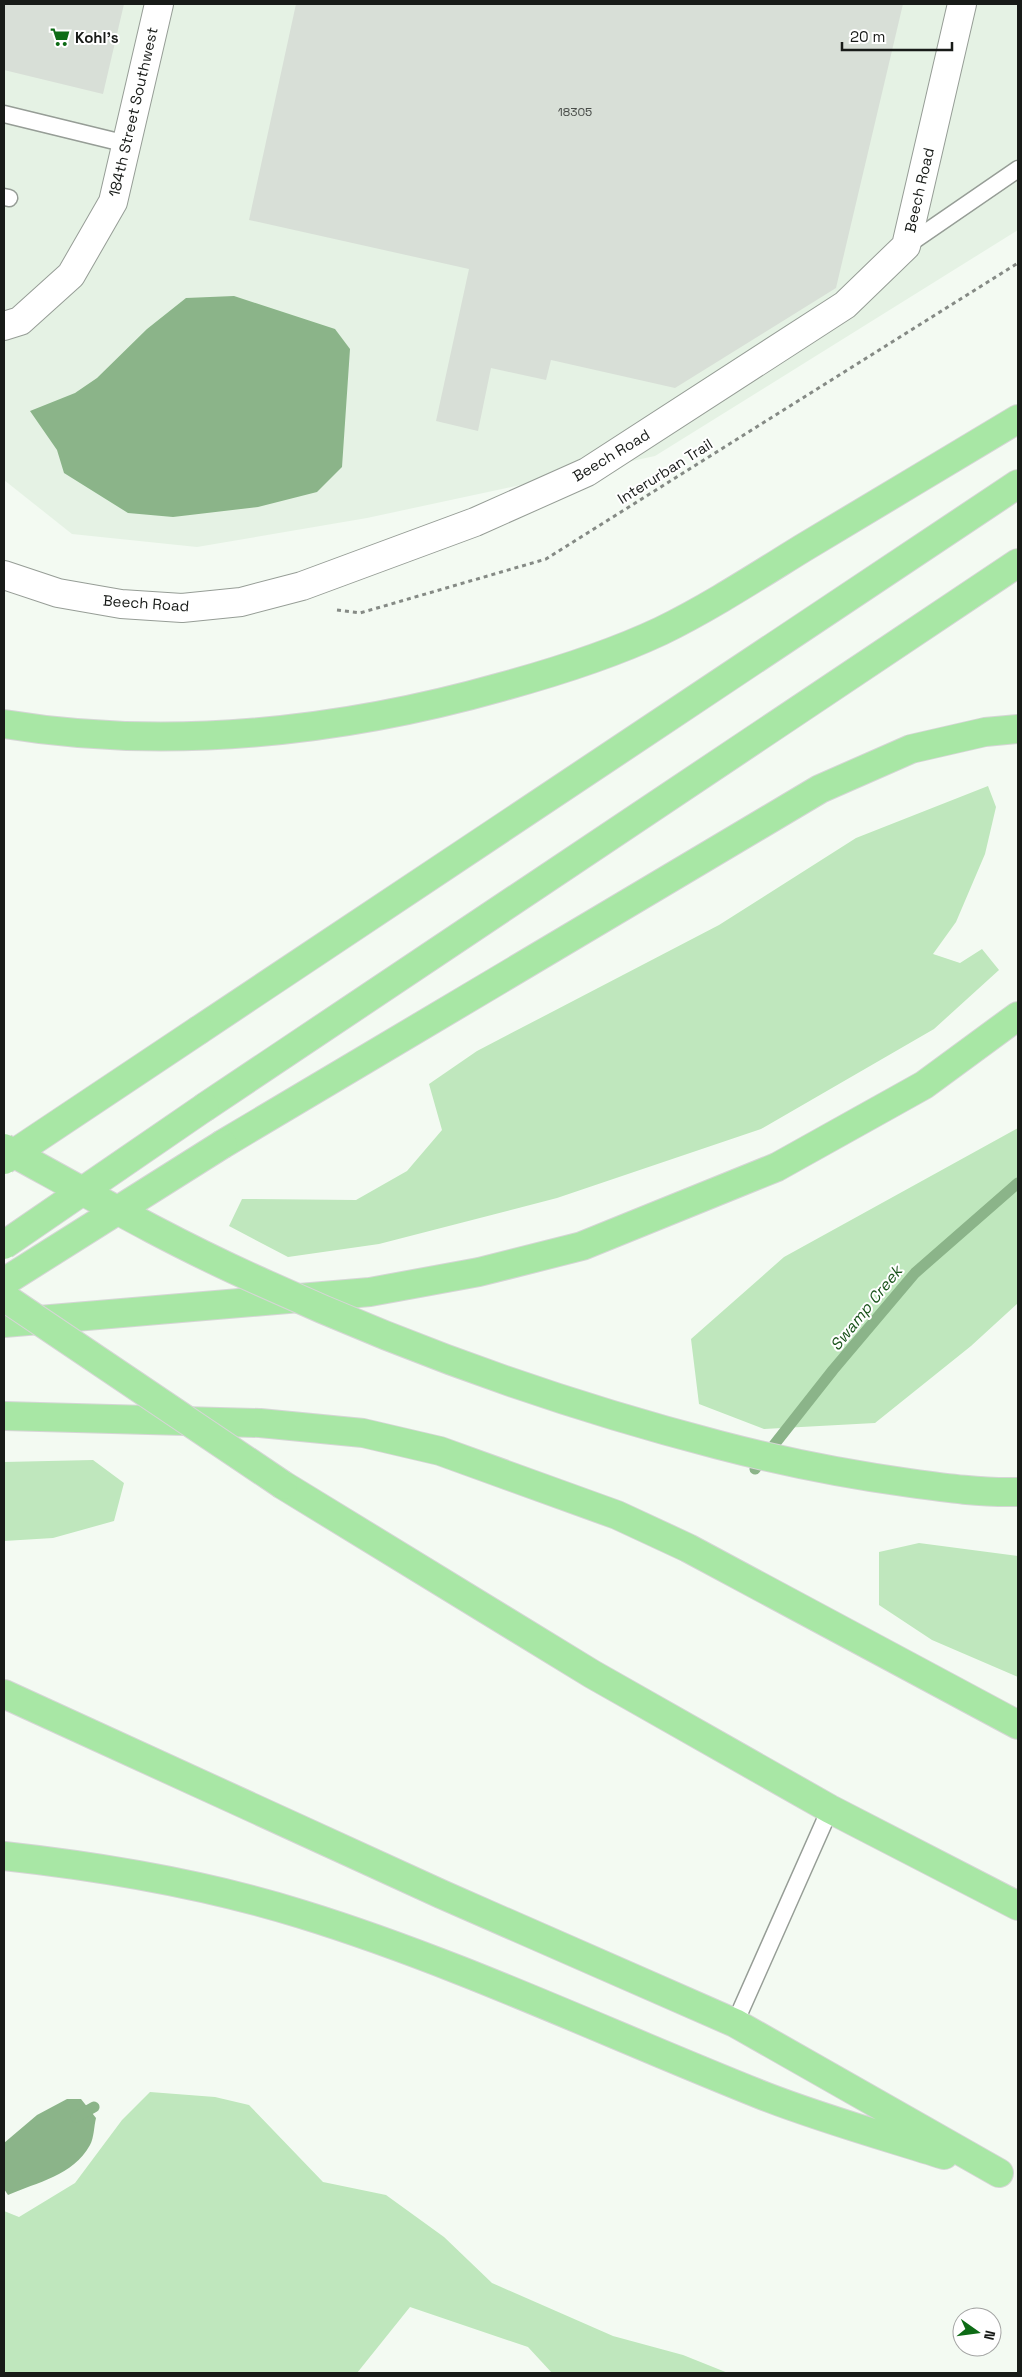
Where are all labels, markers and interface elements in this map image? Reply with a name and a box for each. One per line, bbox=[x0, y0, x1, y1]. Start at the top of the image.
scale bar bbox=[842, 20, 952, 52]
street label: 184th Street Southwest bbox=[104, 25, 162, 199]
supermarket icon: Kohl's bbox=[49, 26, 71, 48]
text: 20 m bbox=[850, 27, 885, 46]
place label: Kohl's bbox=[75, 28, 119, 47]
house number: 18305 bbox=[558, 104, 592, 120]
street label: Beech Road bbox=[900, 146, 938, 234]
street label: Beech Road bbox=[569, 425, 653, 485]
street label: Interurban Trail bbox=[614, 434, 716, 508]
street label: Beech Road bbox=[102, 591, 190, 615]
water label: Swamp Creek bbox=[825, 1259, 908, 1355]
north arrow bbox=[952, 2307, 1002, 2357]
text: N bbox=[980, 2328, 999, 2342]

